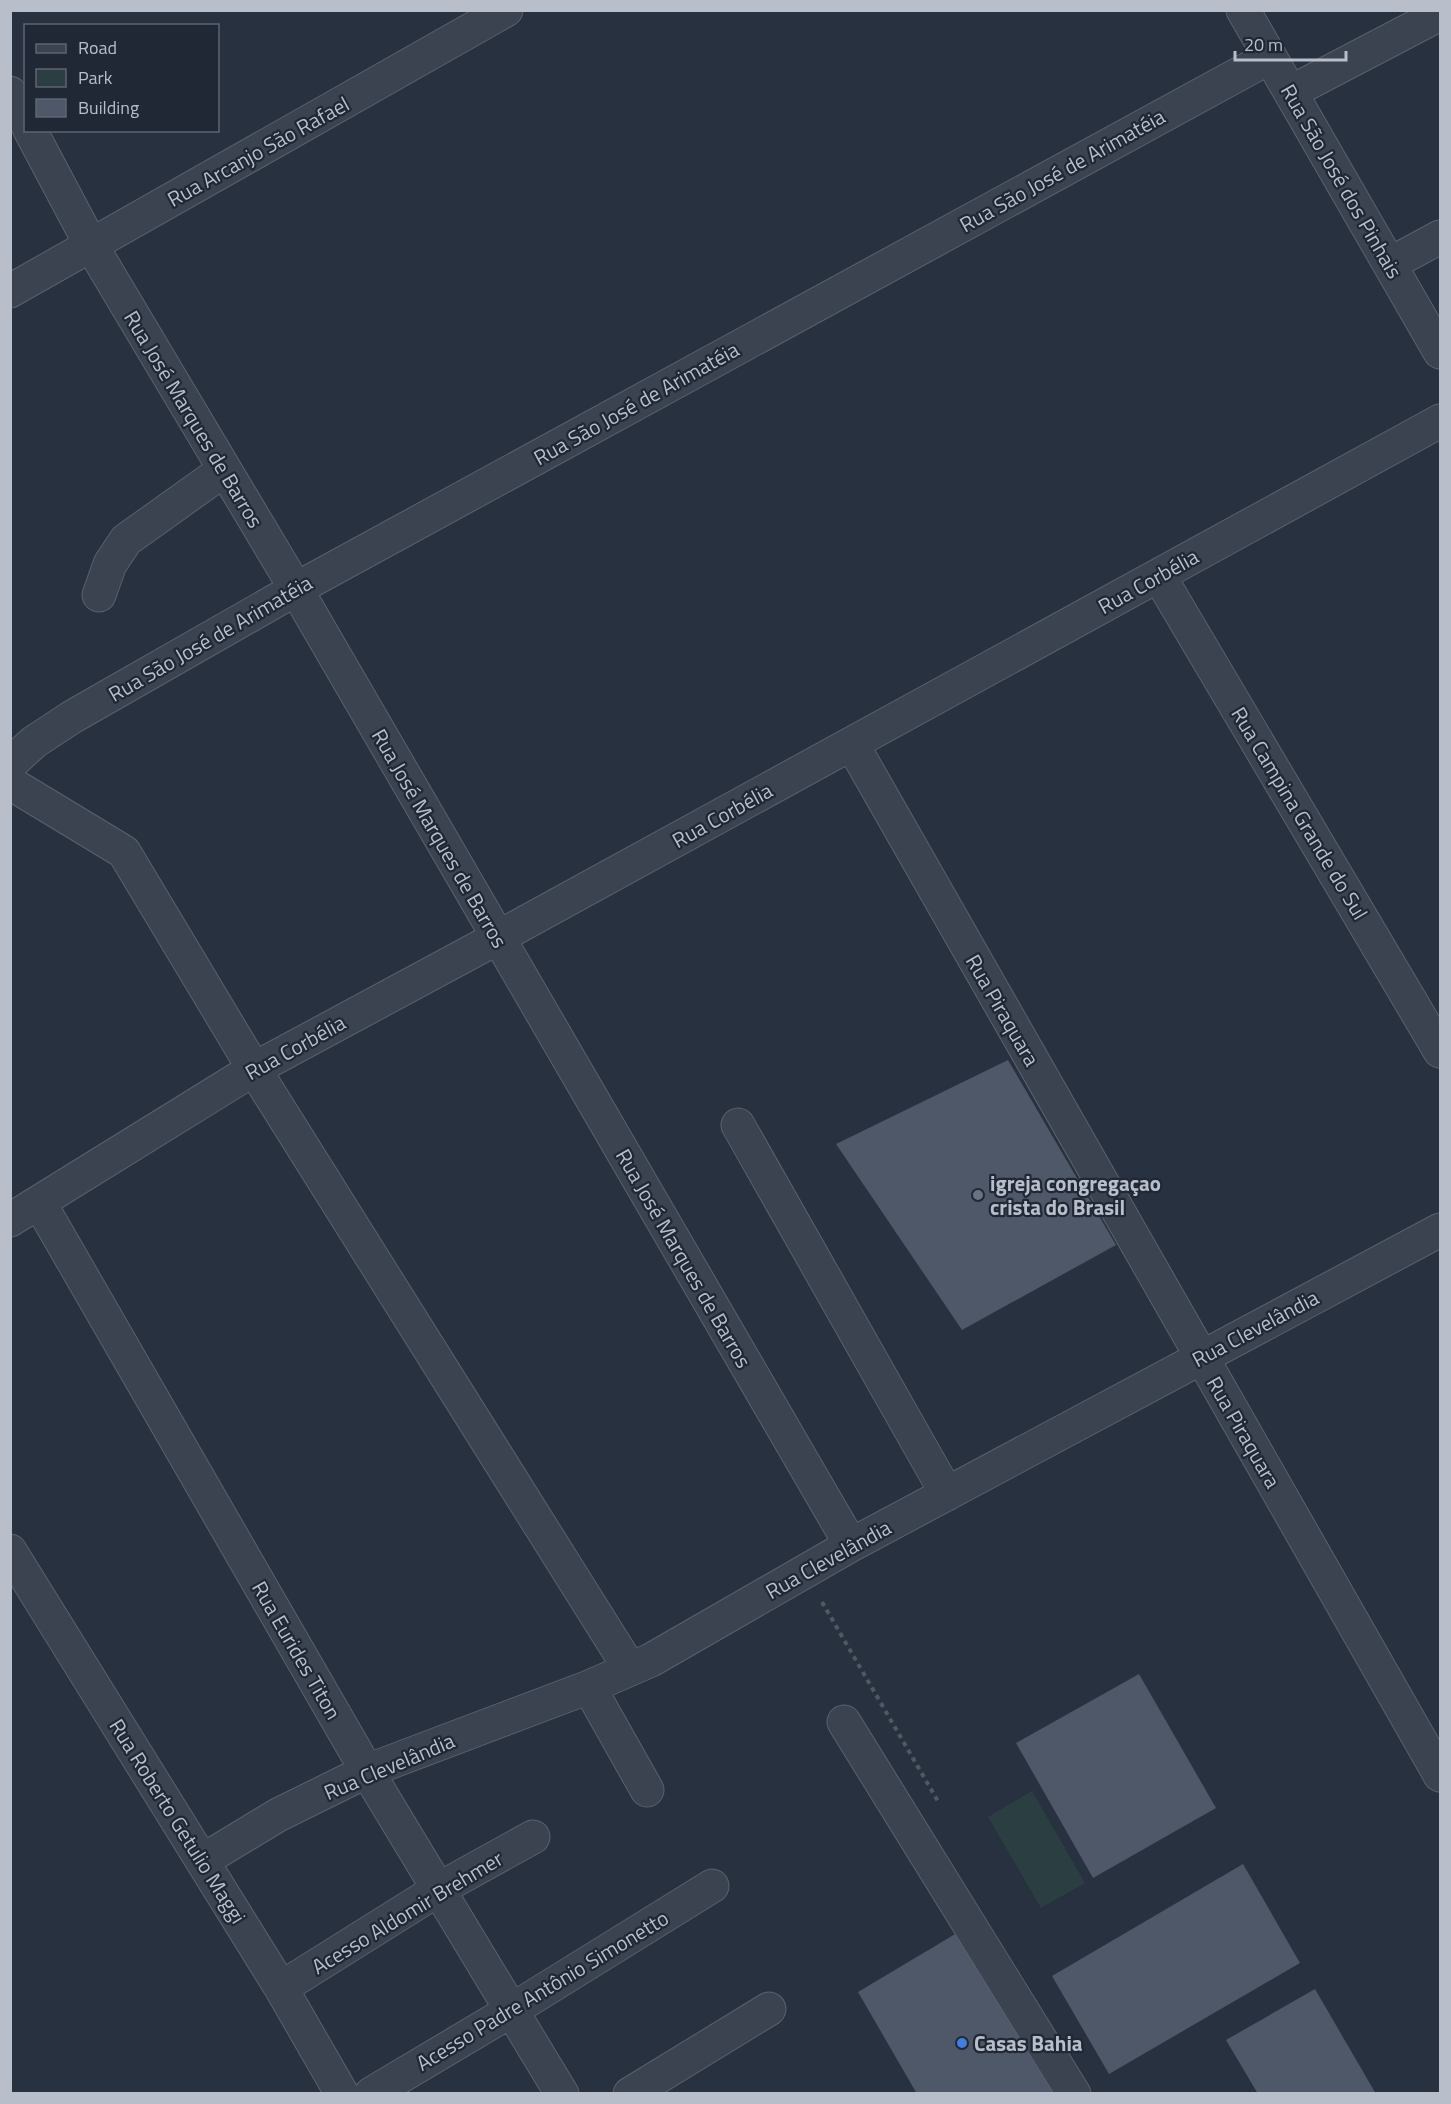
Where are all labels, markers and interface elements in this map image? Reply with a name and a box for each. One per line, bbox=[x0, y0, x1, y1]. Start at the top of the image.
legend bbox=[24, 24, 219, 132]
scale bar bbox=[1235, 24, 1346, 62]
text: 20 m bbox=[1244, 31, 1283, 58]
text: Road bbox=[78, 34, 117, 61]
text: Park bbox=[78, 64, 113, 91]
street label: Rua São José dos Pinhais bbox=[1273, 78, 1411, 284]
street label: Rua Arcanjo São Rafael bbox=[161, 88, 355, 214]
text: Building bbox=[78, 94, 139, 121]
street label: Rua São José de Arimatéia bbox=[953, 100, 1171, 240]
street label: Rua José Marques de Barros bbox=[116, 304, 272, 534]
street label: Rua São José de Arimatéia bbox=[527, 333, 745, 473]
street label: Rua Corbélia bbox=[1092, 540, 1204, 622]
street label: Rua São José de Arimatéia bbox=[102, 566, 318, 710]
street label: Rua Campina Grande do Sul bbox=[1224, 700, 1376, 926]
street label: Rua José Marques de Barros bbox=[364, 722, 516, 954]
street label: Rua Corbélia bbox=[666, 774, 778, 856]
street label: Rua Piraquara bbox=[958, 948, 1048, 1072]
street label: Rua Corbélia bbox=[239, 1006, 351, 1088]
street label: Rua José Marques de Barros bbox=[608, 1142, 760, 1374]
place label: igreja congregaçao crista do Brasil bbox=[990, 1167, 1161, 1223]
marker: igreja congregaçao crista do Brasil bbox=[971, 1188, 985, 1202]
street label: Rua Clevelândia bbox=[1186, 1281, 1324, 1375]
street label: Rua Piraquara bbox=[1199, 1370, 1289, 1494]
street label: Rua Clevelândia bbox=[759, 1511, 897, 1607]
street label: Rua Eurides Titon bbox=[244, 1575, 350, 1725]
street label: Rua Roberto Getulio Maggi bbox=[102, 1712, 254, 1930]
street label: Rua Clevelândia bbox=[319, 1724, 460, 1808]
street label: Acesso Aldomir Brehmer bbox=[305, 1842, 509, 1982]
street label: Acesso Padre Antônio Simonetto bbox=[410, 1902, 674, 2078]
place label: Casas Bahia bbox=[974, 2027, 1083, 2059]
marker: Casas Bahia bbox=[955, 2036, 969, 2050]

